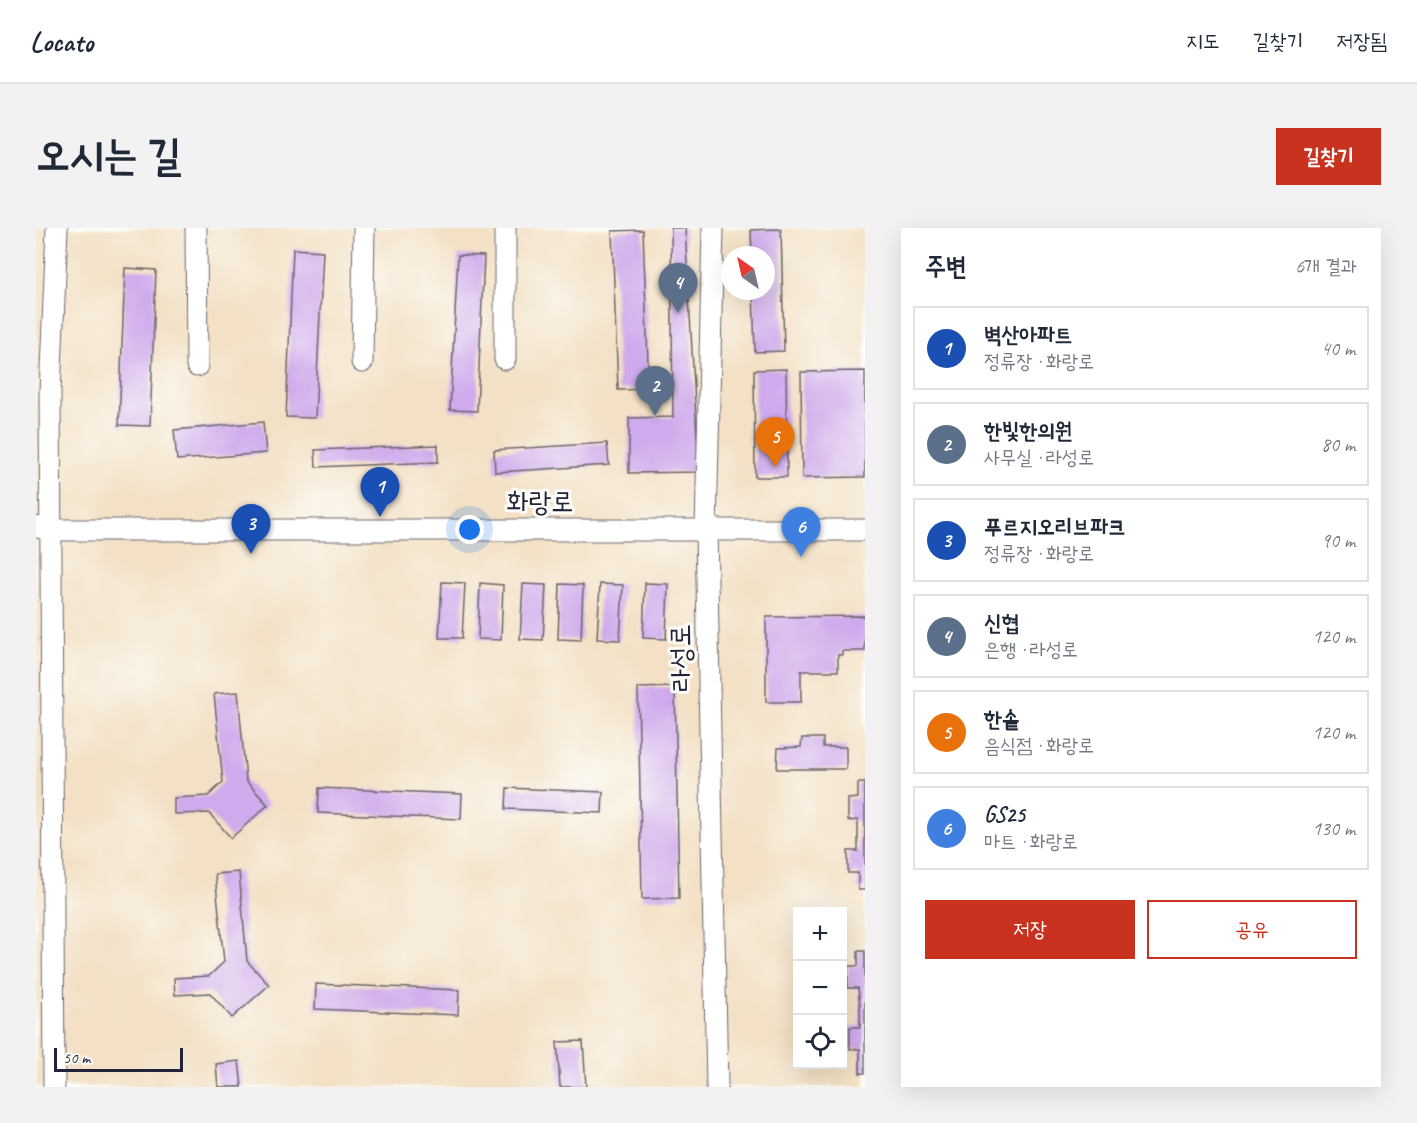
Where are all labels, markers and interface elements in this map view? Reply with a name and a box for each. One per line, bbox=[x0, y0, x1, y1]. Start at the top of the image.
text: Locato bbox=[30, 24, 93, 59]
text: 지도 bbox=[1186, 28, 1220, 54]
text: 길찾기 bbox=[1253, 28, 1303, 54]
text: 저장됨 bbox=[1336, 28, 1387, 54]
button: 길찾기 bbox=[1276, 128, 1381, 185]
text: 오시는 길 bbox=[36, 129, 181, 182]
north arrow bbox=[721, 246, 775, 300]
text: 주변 bbox=[925, 250, 967, 283]
text: 6개 결과 bbox=[1295, 254, 1357, 279]
pin: 4 bbox=[658, 264, 698, 313]
text: 벽산아파트 bbox=[984, 321, 1073, 349]
text: 1 bbox=[942, 336, 951, 361]
text: 40 m bbox=[1321, 336, 1355, 361]
text: 정류장 · 화랑로 bbox=[984, 349, 1094, 374]
pin: 2 bbox=[636, 366, 674, 416]
text: 한빛한의원 bbox=[984, 417, 1073, 445]
pin: 5 bbox=[756, 418, 794, 467]
text: 2 bbox=[942, 432, 951, 457]
text: 80 m bbox=[1321, 432, 1355, 457]
text: 사무실 · 라성로 bbox=[984, 445, 1094, 470]
pin: 1 bbox=[360, 468, 400, 517]
street label: 화랑로 bbox=[506, 484, 574, 519]
pin: 3 bbox=[232, 504, 270, 554]
pin: 6 bbox=[782, 508, 820, 557]
text: 푸르지오리브파크 bbox=[984, 513, 1126, 541]
your location bbox=[455, 515, 484, 544]
text: 3 bbox=[942, 528, 951, 553]
text: 90 m bbox=[1321, 528, 1355, 553]
text: 정류장 · 화랑로 bbox=[984, 541, 1094, 566]
text: 신협 bbox=[984, 609, 1019, 637]
street label: 라성로 bbox=[662, 624, 699, 692]
text: 4 bbox=[942, 624, 951, 649]
text: 120 m bbox=[1312, 624, 1355, 649]
text: 은행 · 라성로 bbox=[984, 637, 1078, 662]
text: 한솥 bbox=[984, 705, 1019, 733]
text: 5 bbox=[942, 720, 951, 745]
text: 120 m bbox=[1312, 720, 1355, 745]
text: 음식점 · 화랑로 bbox=[984, 733, 1094, 758]
text: GS25 bbox=[984, 801, 1025, 829]
text: 6 bbox=[942, 816, 951, 841]
text: 130 m bbox=[1312, 816, 1355, 841]
text: 마트 · 화랑로 bbox=[984, 829, 1078, 854]
button: 저장 bbox=[925, 900, 1135, 959]
button: 공유 bbox=[1147, 900, 1357, 959]
map controls bbox=[793, 907, 847, 1069]
button: + bbox=[793, 907, 847, 961]
button: − bbox=[793, 961, 847, 1015]
button: locate bbox=[793, 1015, 847, 1069]
scale bar bbox=[54, 1045, 183, 1072]
text: 50 m bbox=[63, 1048, 90, 1068]

